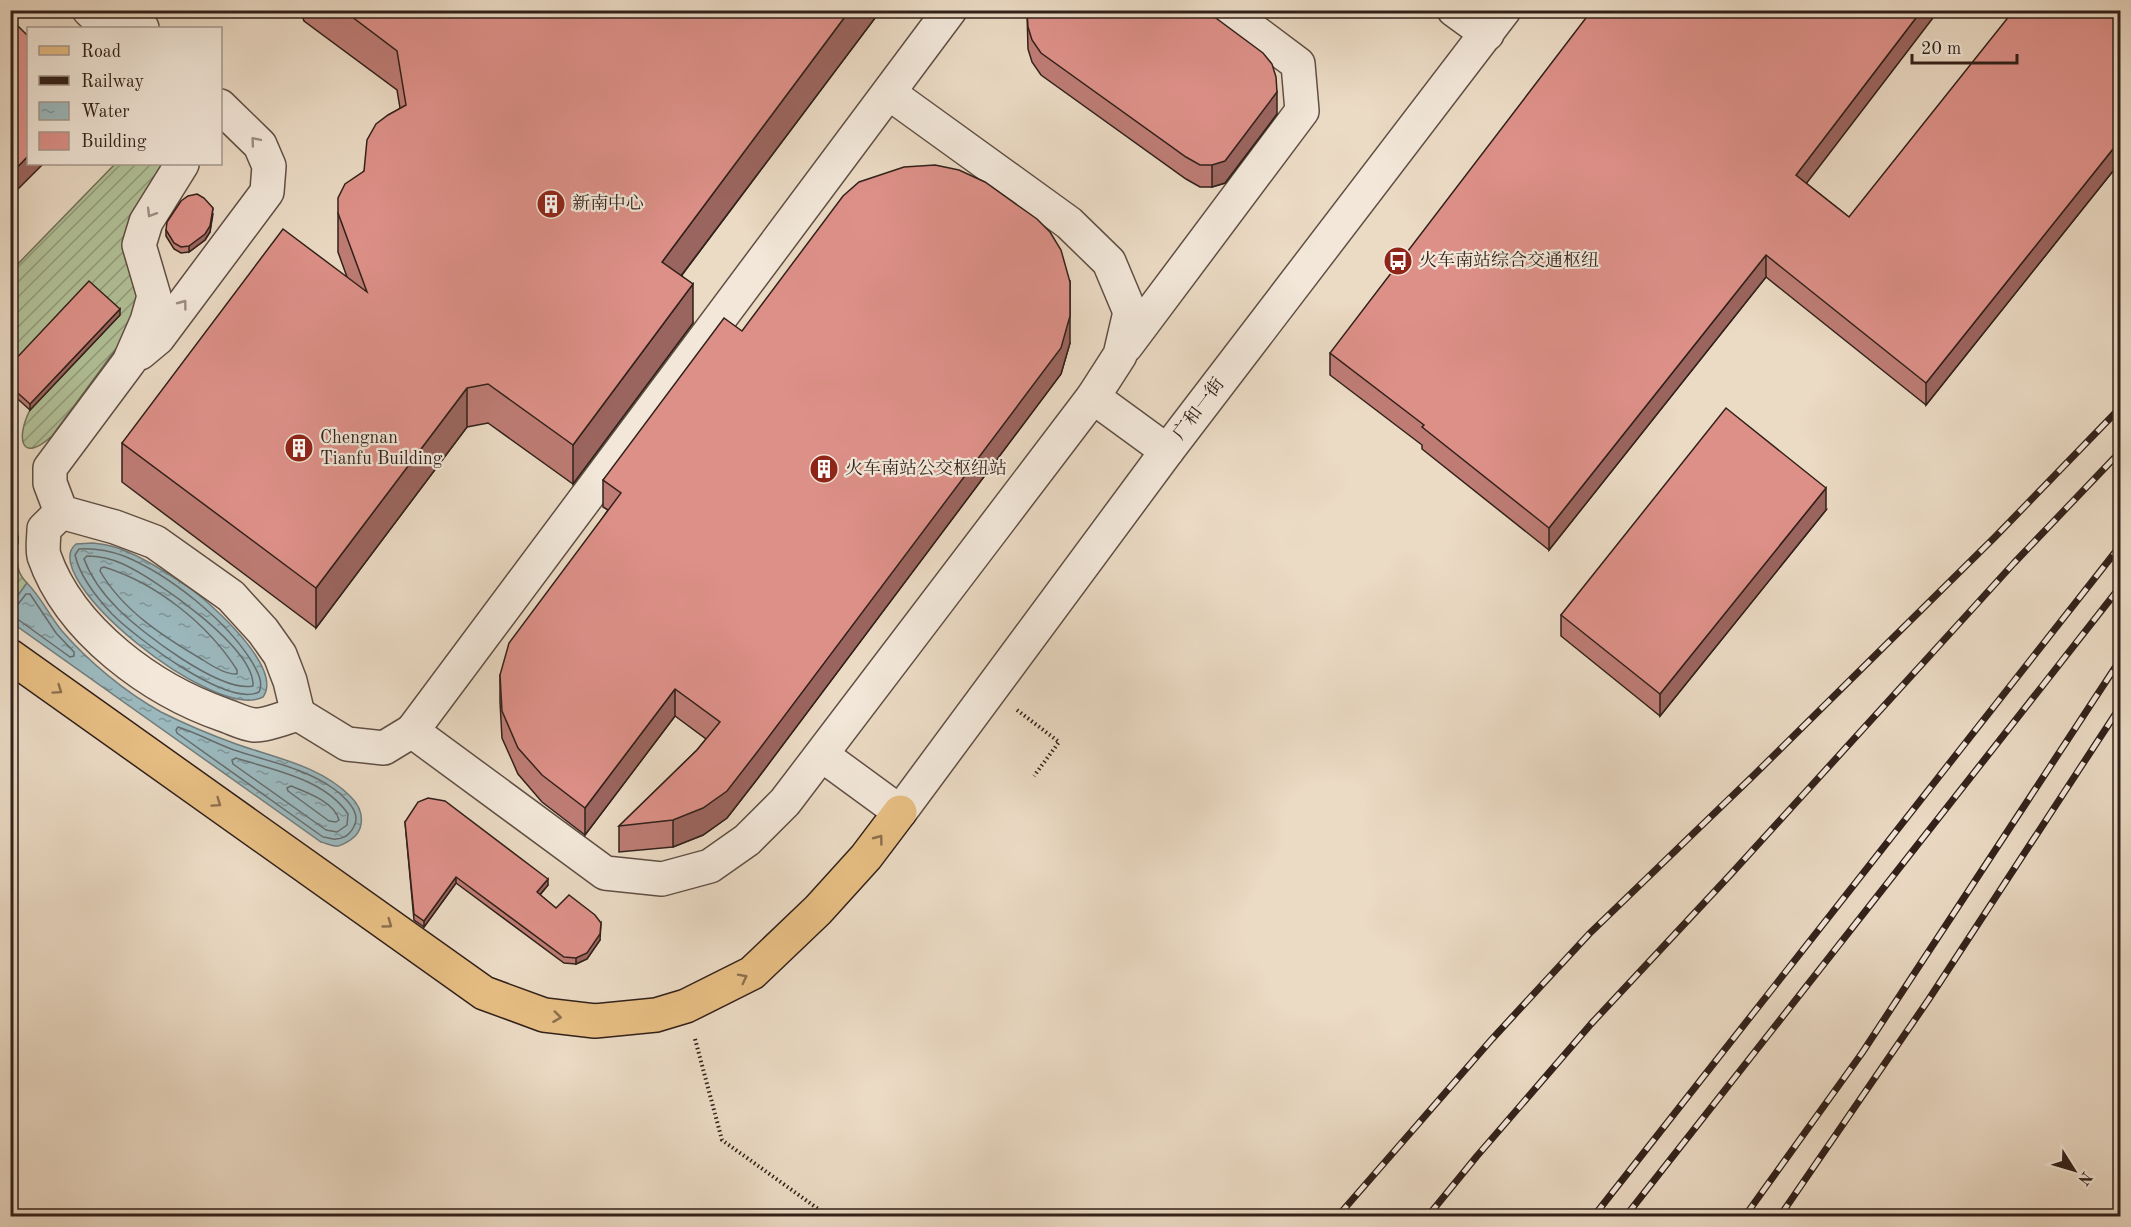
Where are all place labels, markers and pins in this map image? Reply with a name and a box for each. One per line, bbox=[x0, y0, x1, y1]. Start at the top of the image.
building icon: 新南中心 bbox=[535, 188, 567, 220]
place label: 新南中心 bbox=[572, 193, 644, 213]
bus stop icon: 火车南站综合交通枢纽 bbox=[1382, 245, 1414, 277]
place label: 火车南站综合交通枢纽 bbox=[1419, 250, 1599, 270]
place label: Chengnan Tianfu Building bbox=[320, 429, 443, 468]
building icon: Chengnan Tianfu Building bbox=[283, 432, 315, 464]
building icon: 火车南站公交枢纽站 bbox=[808, 453, 840, 485]
place label: 火车南站公交枢纽站 bbox=[845, 458, 1007, 478]

